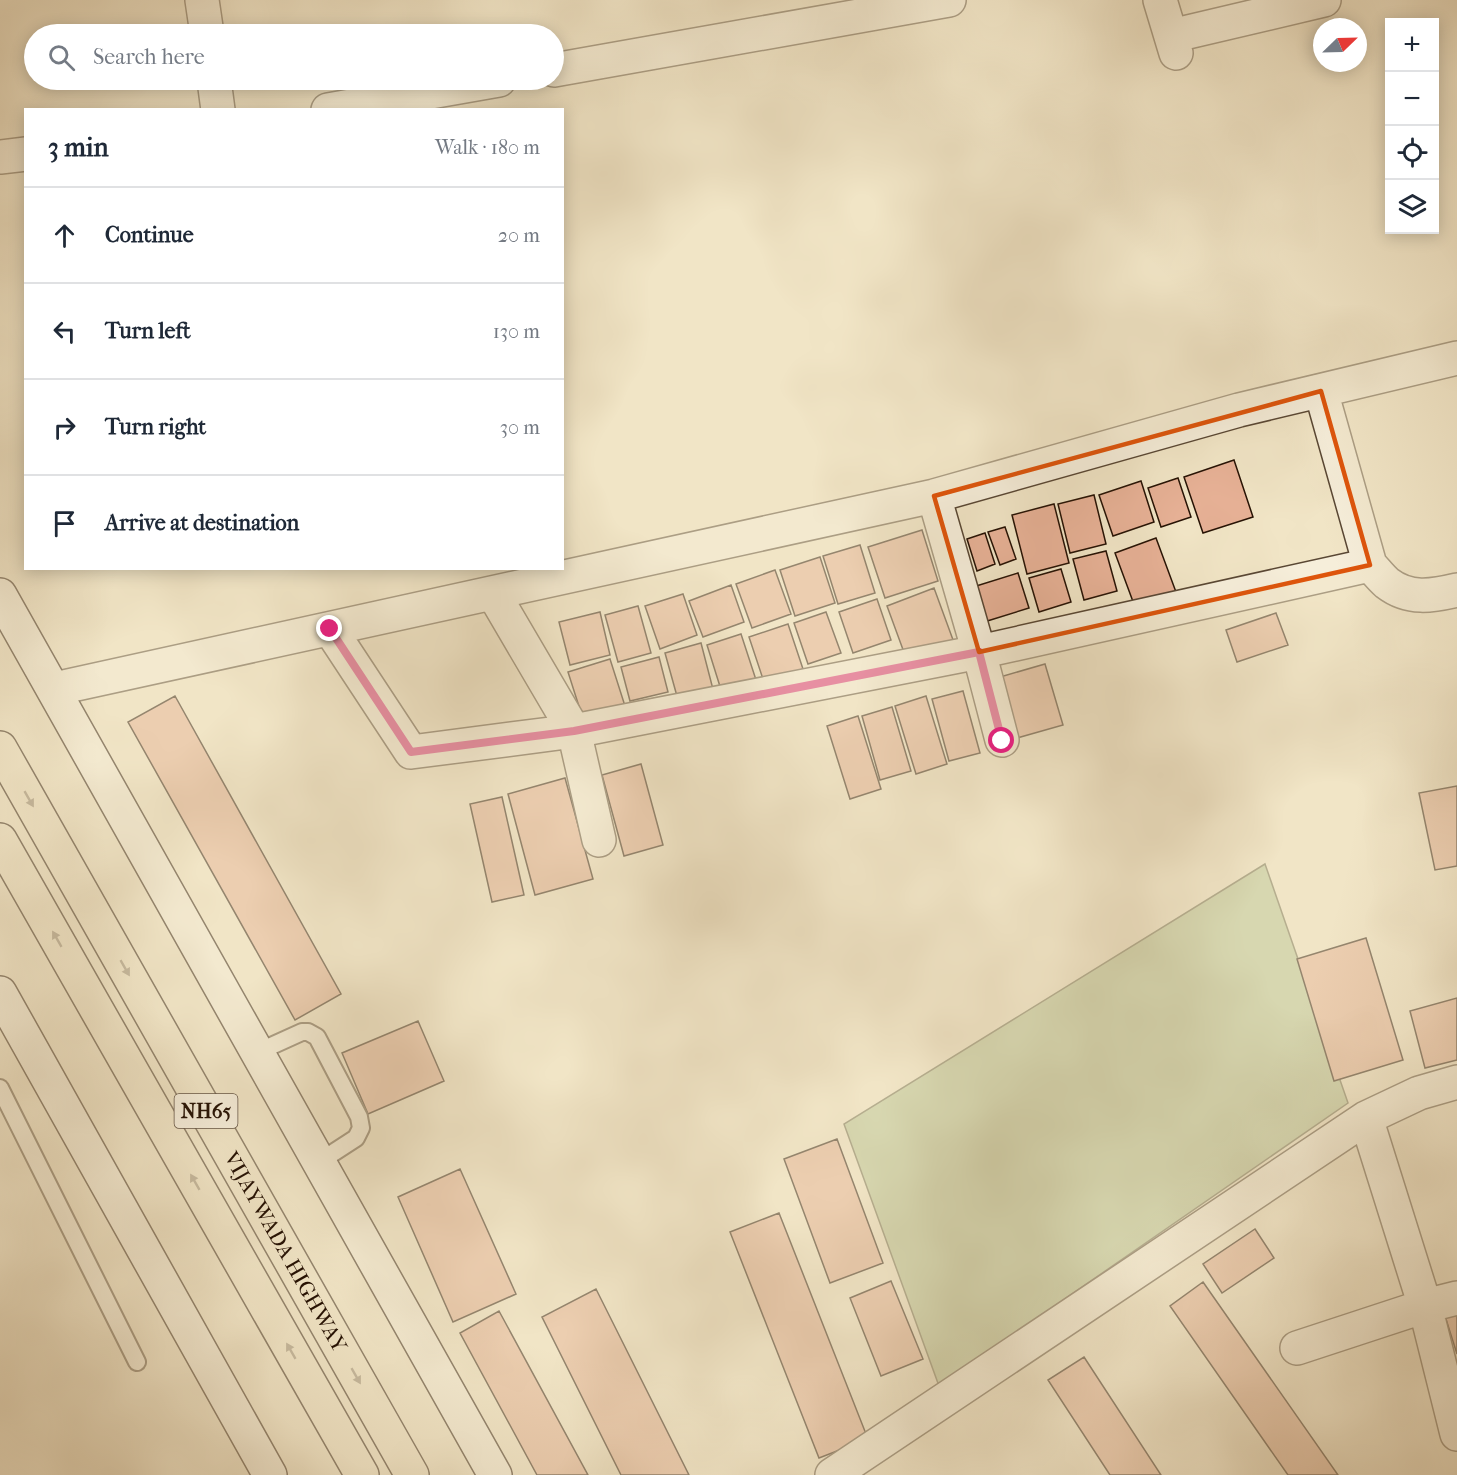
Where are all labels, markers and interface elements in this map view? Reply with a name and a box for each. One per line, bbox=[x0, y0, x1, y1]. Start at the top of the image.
north arrow bbox=[1313, 18, 1367, 72]
map controls bbox=[1385, 18, 1439, 234]
button: + bbox=[1385, 18, 1439, 72]
search box bbox=[24, 24, 564, 90]
icon: search bbox=[45, 41, 78, 74]
text: Search here bbox=[93, 44, 205, 70]
button: − bbox=[1385, 72, 1439, 126]
button: locate bbox=[1385, 126, 1439, 180]
text: 3 min bbox=[48, 132, 109, 163]
text: Walk · 180 m bbox=[435, 136, 540, 159]
button: layers bbox=[1385, 180, 1439, 234]
icon: ahead bbox=[48, 219, 81, 252]
text: Continue bbox=[105, 222, 194, 248]
text: 20 m bbox=[498, 224, 540, 247]
icon: left bbox=[48, 315, 81, 348]
text: Turn left bbox=[105, 318, 191, 344]
text: 130 m bbox=[493, 320, 540, 343]
icon: right bbox=[48, 411, 81, 444]
text: Turn right bbox=[105, 414, 206, 440]
text: 30 m bbox=[500, 416, 540, 439]
icon: arrive bbox=[48, 507, 81, 540]
text: Arrive at destination bbox=[105, 510, 299, 536]
route end bbox=[316, 615, 342, 641]
route start bbox=[988, 727, 1014, 753]
one-way arrow bbox=[24, 791, 34, 808]
one-way arrow bbox=[51, 931, 62, 947]
one-way arrow bbox=[120, 960, 130, 977]
road number: NH65 bbox=[174, 1094, 238, 1128]
street label: VIJAYWADA HIGHWAY bbox=[219, 1146, 352, 1357]
one-way arrow bbox=[189, 1174, 200, 1190]
one-way arrow bbox=[286, 1342, 296, 1359]
one-way arrow bbox=[350, 1367, 360, 1384]

